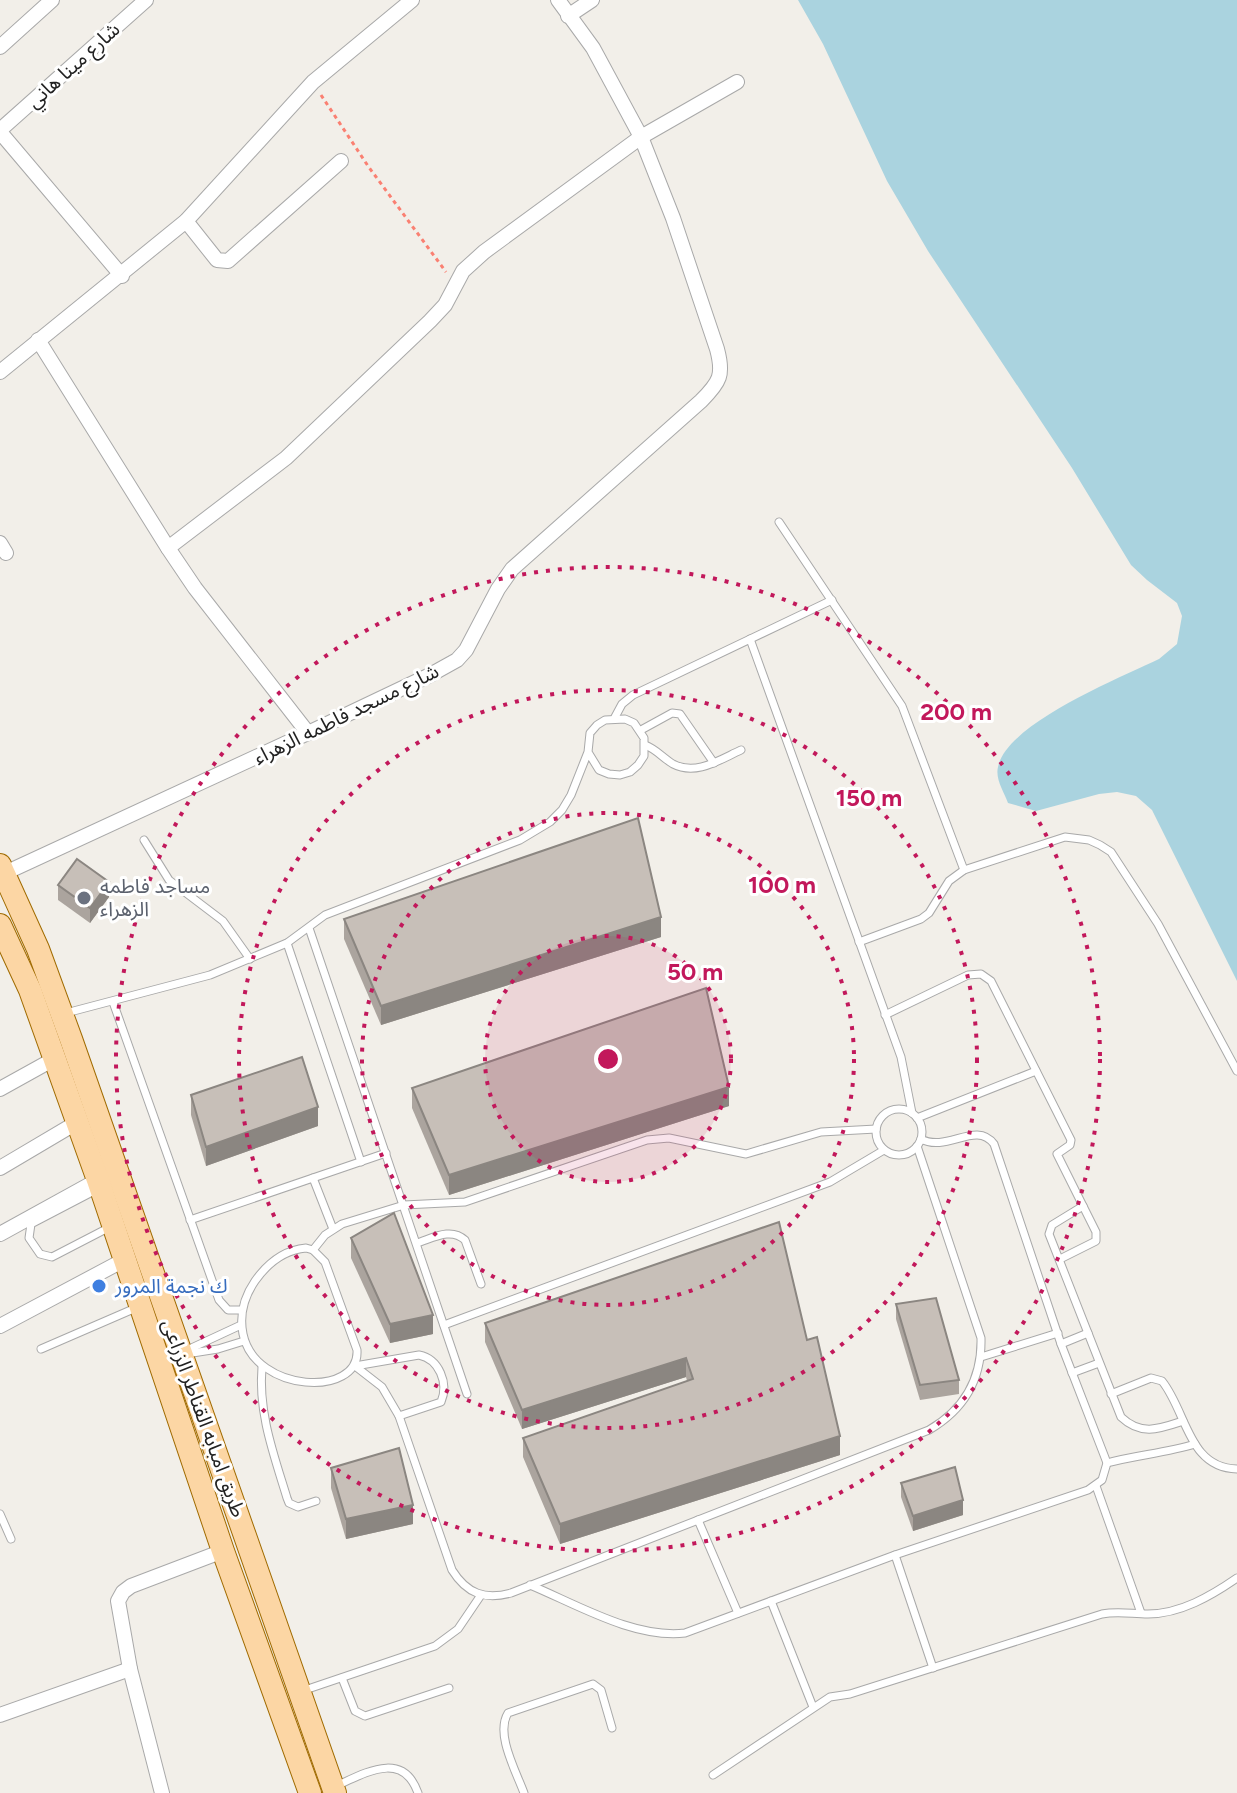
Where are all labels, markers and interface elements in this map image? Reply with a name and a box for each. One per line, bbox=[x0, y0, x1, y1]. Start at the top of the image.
street label: شارع مينا هاني bbox=[22, 17, 127, 116]
street label: شارع مسجد فاطمه الزهراء bbox=[249, 659, 444, 772]
text: 200 m bbox=[920, 697, 992, 726]
text: 150 m bbox=[836, 783, 902, 812]
text: 100 m bbox=[748, 870, 816, 899]
place label: مساجد فاطمه الزهراء bbox=[100, 874, 210, 921]
marker: مساجد فاطمه الزهراء bbox=[75, 889, 93, 907]
text: 50 m bbox=[667, 957, 723, 986]
centre of rings bbox=[594, 1045, 622, 1073]
place label: ك نجمة المرور bbox=[114, 1274, 228, 1298]
marker: ك نجمة المرور bbox=[90, 1277, 108, 1295]
street label: طريق امبابه القناطر الزراعى bbox=[156, 1316, 251, 1521]

